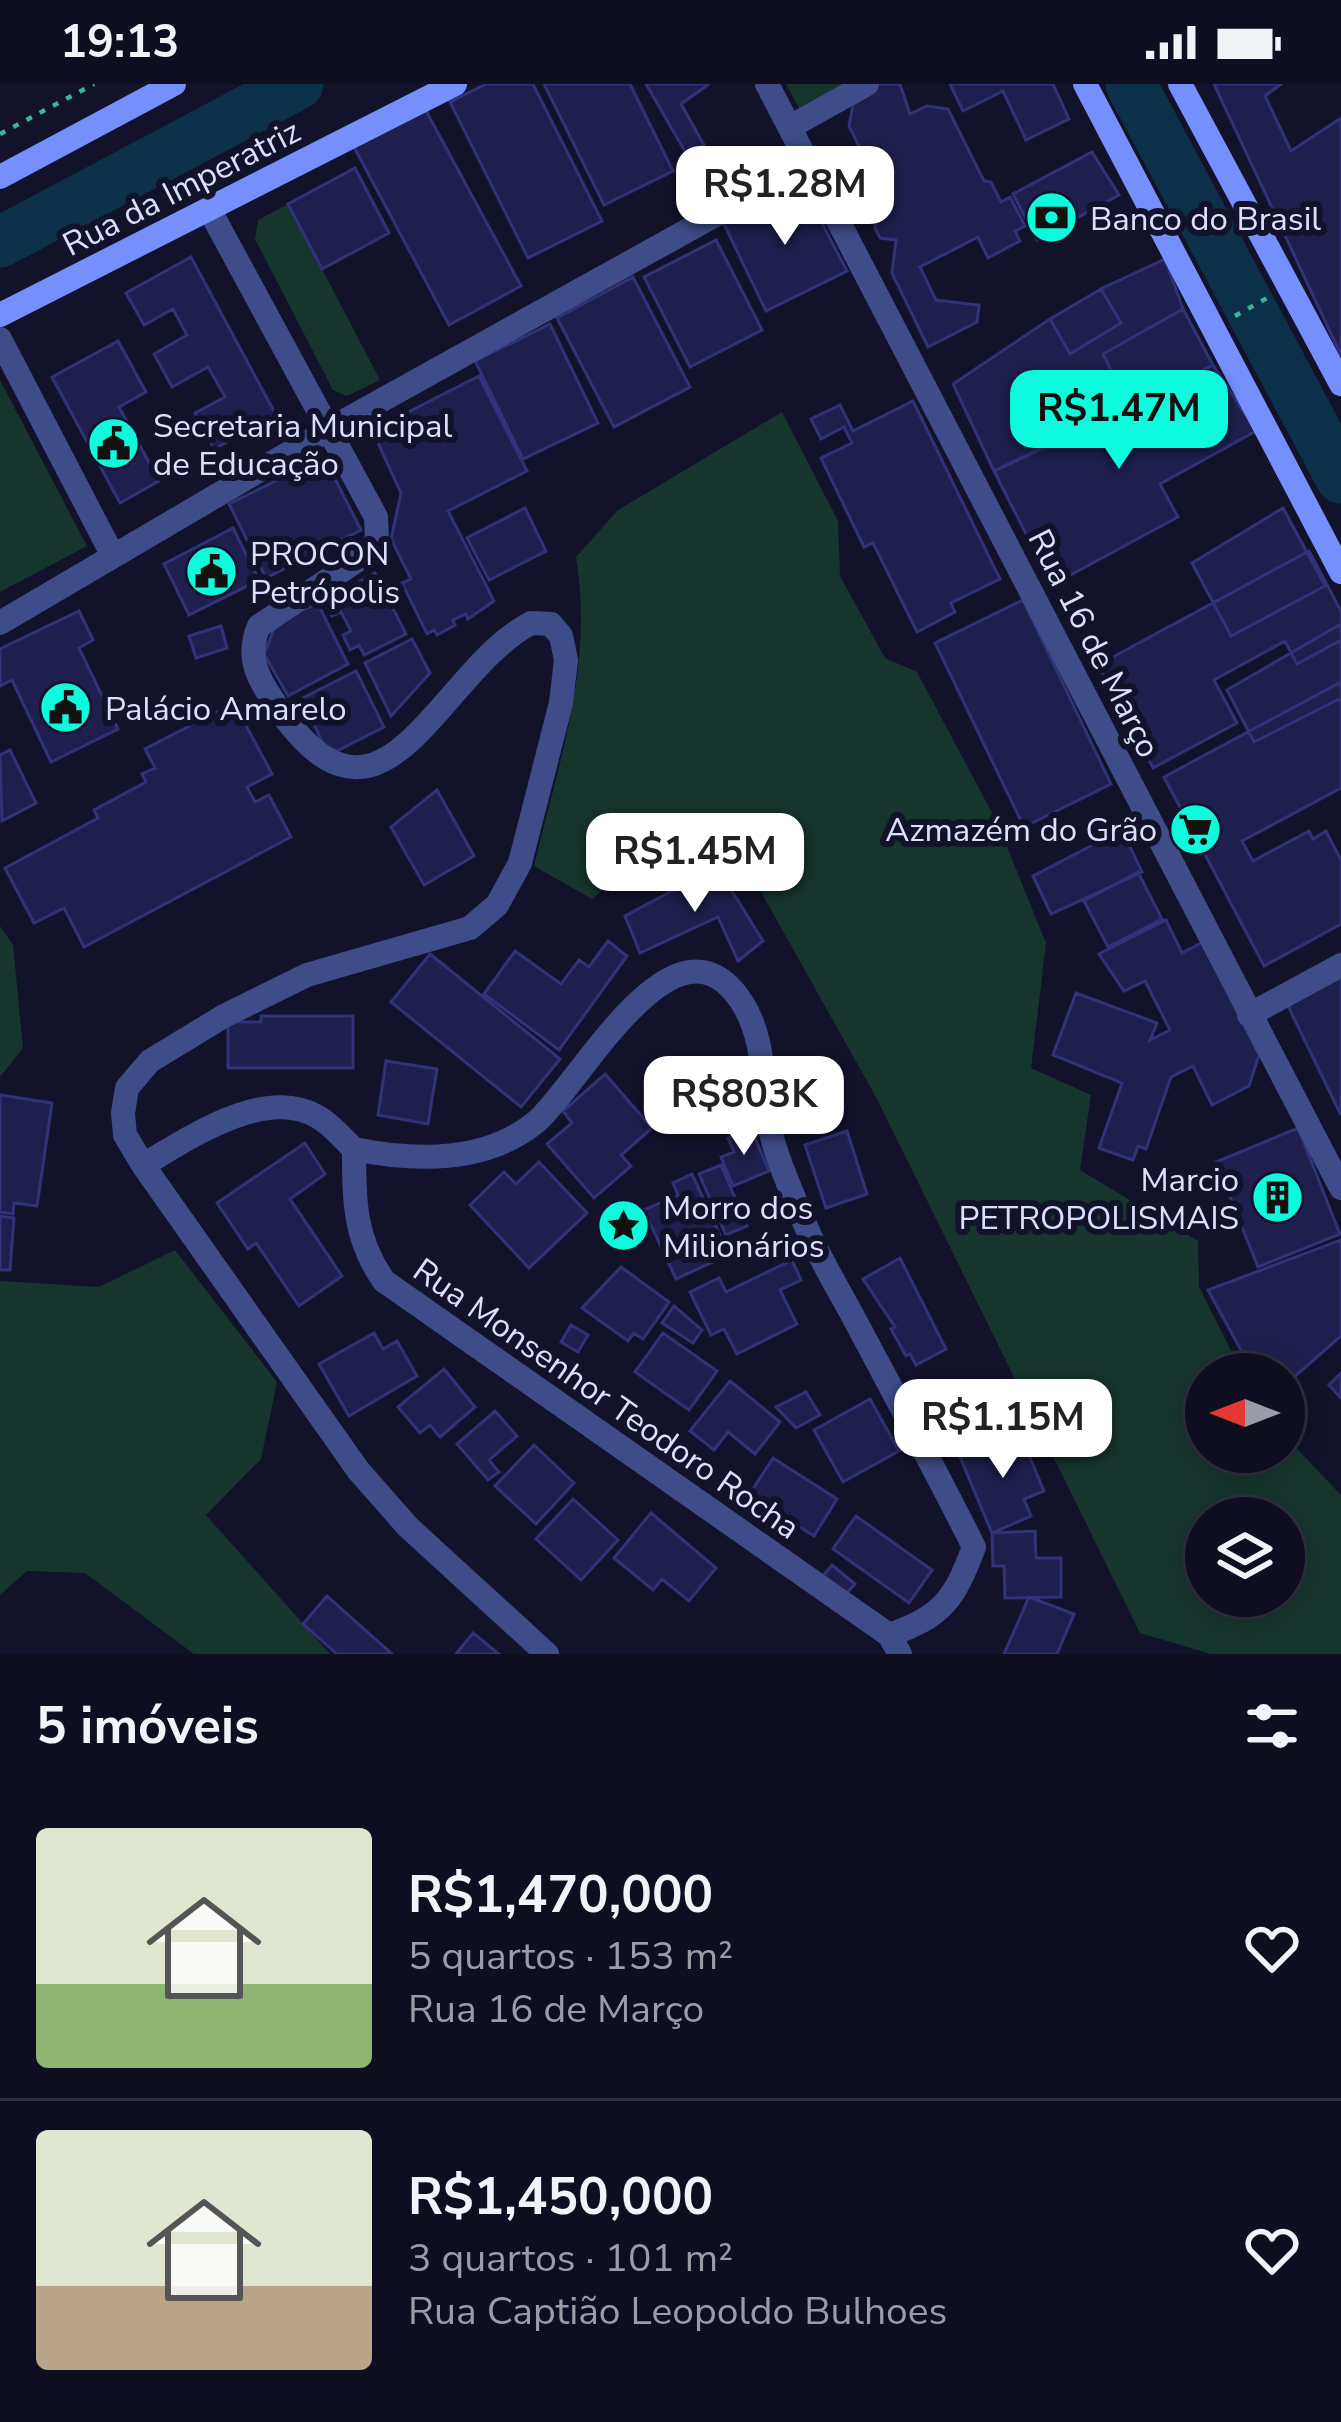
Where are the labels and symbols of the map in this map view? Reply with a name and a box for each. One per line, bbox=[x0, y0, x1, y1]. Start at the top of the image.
street label: Rua da Imperatriz bbox=[55, 109, 308, 268]
pin: R$1.28M bbox=[674, 146, 896, 248]
bank icon: Banco do Brasil bbox=[1023, 190, 1079, 246]
place label: Banco do Brasil bbox=[1090, 197, 1321, 242]
pin: R$1.47M bbox=[1008, 370, 1230, 472]
place label: Secretaria Municipal de Educação bbox=[153, 404, 453, 487]
public building icon: Secretaria Municipal de Educação bbox=[86, 416, 142, 472]
street label: Rua 16 de Março bbox=[1017, 522, 1171, 766]
place label: PROCON Petrópolis bbox=[250, 532, 400, 615]
public building icon: PROCON Petrópolis bbox=[183, 544, 239, 600]
public building icon: Palácio Amarelo bbox=[38, 680, 94, 736]
place label: Palácio Amarelo bbox=[105, 687, 347, 732]
supermarket icon: Azmazém do Grão bbox=[1168, 801, 1224, 857]
place label: Azmazém do Grão bbox=[885, 808, 1157, 853]
pin: R$1.45M bbox=[584, 813, 806, 915]
pin: R$803K bbox=[646, 1056, 842, 1158]
place label: Marcio PETROPOLISMAIS bbox=[959, 1158, 1239, 1241]
building icon: Marcio PETROPOLISMAIS bbox=[1250, 1170, 1306, 1226]
place label: Morro dos Milionários bbox=[663, 1186, 825, 1269]
place icon: Morro dos Milionários bbox=[596, 1198, 652, 1254]
street label: Rua Monsenhor Teodoro Rocha bbox=[404, 1248, 808, 1550]
north arrow bbox=[1185, 1353, 1305, 1473]
pin: R$1.15M bbox=[892, 1379, 1114, 1481]

